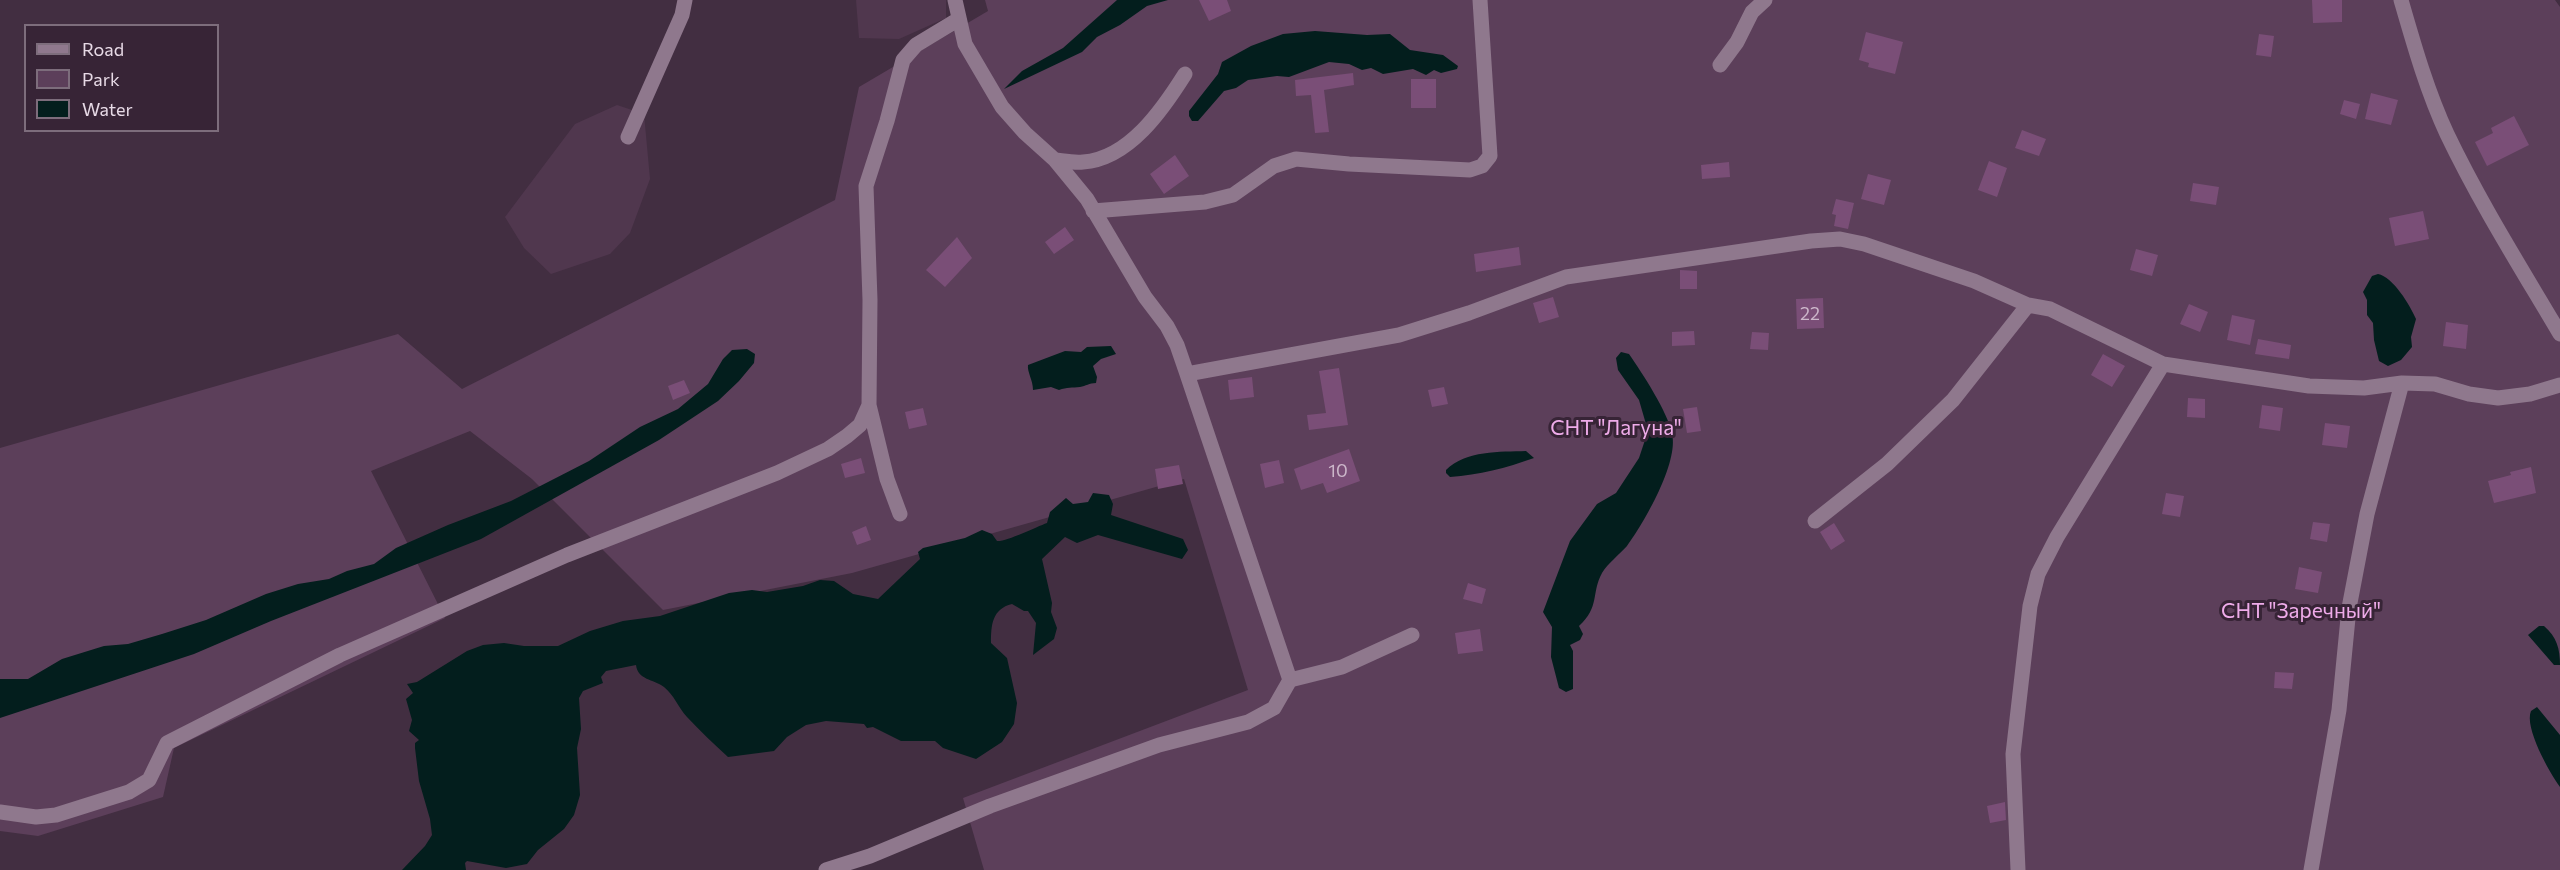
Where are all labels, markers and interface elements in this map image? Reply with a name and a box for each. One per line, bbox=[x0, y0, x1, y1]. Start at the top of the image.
legend bbox=[24, 24, 219, 132]
text: Road bbox=[82, 38, 124, 60]
text: Park bbox=[82, 68, 120, 90]
text: Water bbox=[82, 98, 133, 120]
house number: 22 bbox=[1800, 303, 1820, 325]
park label: СНТ "Лагуна" bbox=[1550, 415, 1682, 441]
house number: 10 bbox=[1328, 460, 1348, 482]
park label: СНТ "Заречный" bbox=[2221, 598, 2381, 624]

